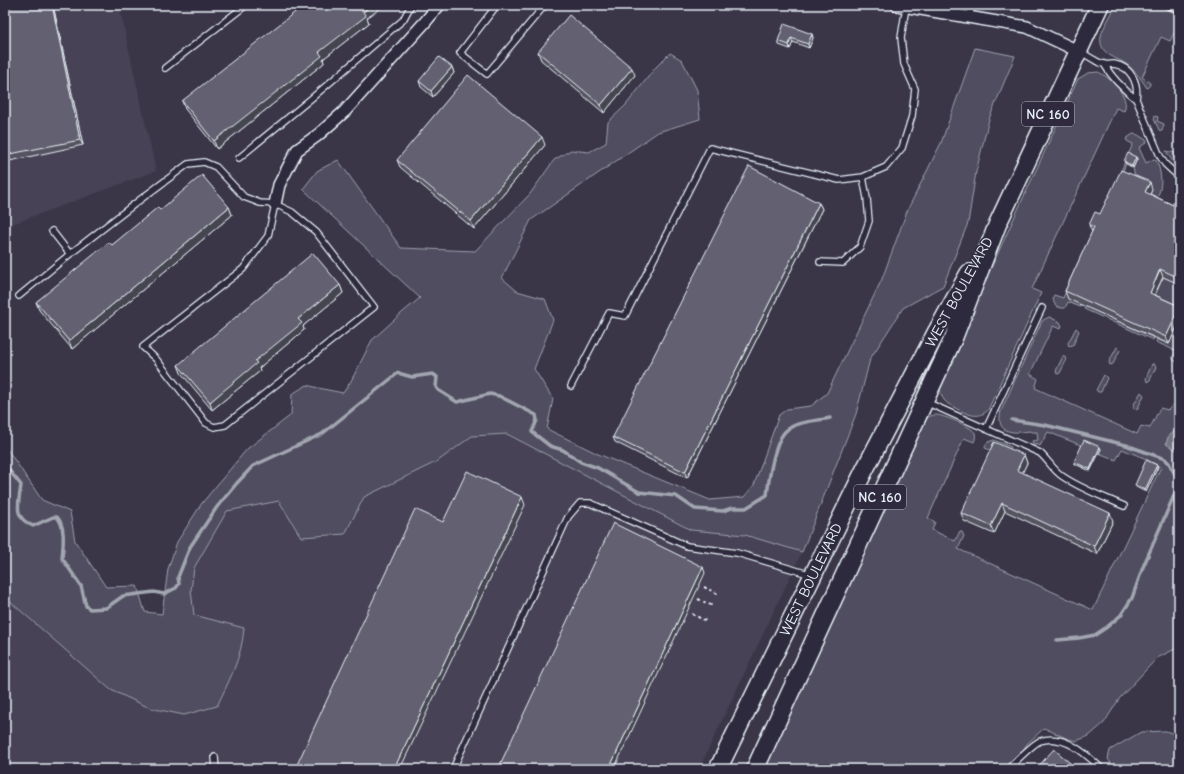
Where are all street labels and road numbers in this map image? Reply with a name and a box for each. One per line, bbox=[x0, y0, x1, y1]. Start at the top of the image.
road number: NC 160 bbox=[1022, 102, 1074, 126]
street label: WEST BOULEVARD bbox=[921, 234, 997, 350]
road number: NC 160 bbox=[854, 485, 906, 509]
street label: WEST BOULEVARD bbox=[776, 520, 846, 639]

